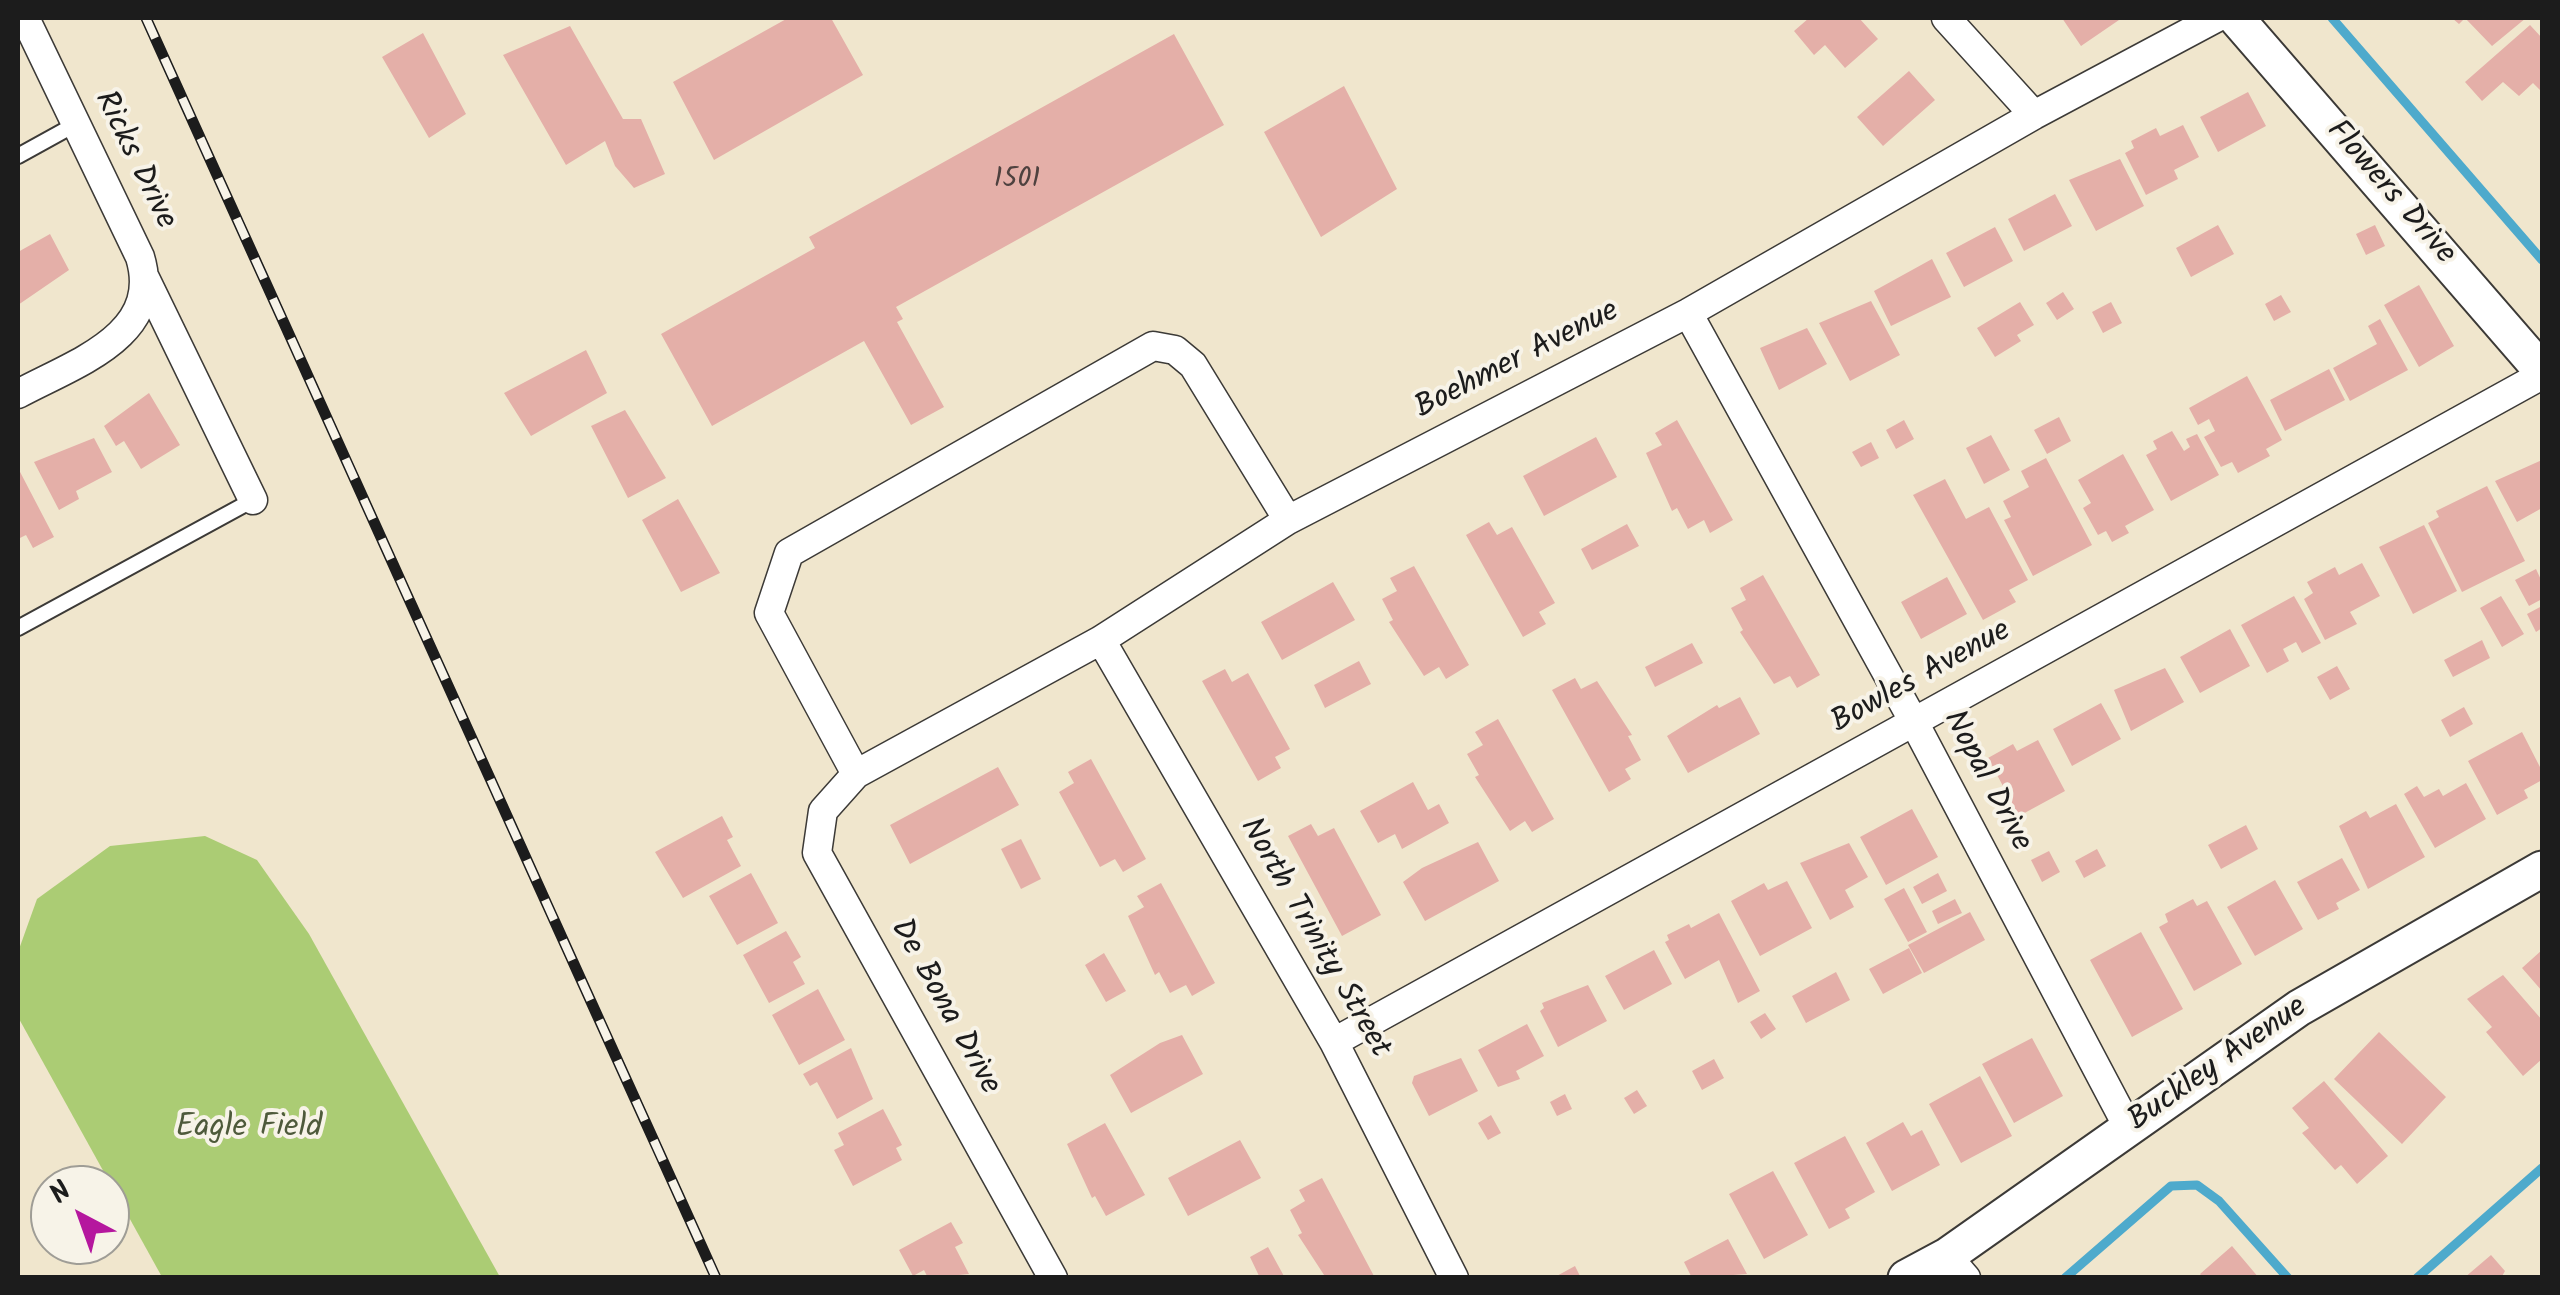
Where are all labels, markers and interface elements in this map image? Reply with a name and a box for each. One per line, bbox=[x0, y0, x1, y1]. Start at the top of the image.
street label: Ricks Drive bbox=[83, 86, 183, 236]
street label: Flowers Drive bbox=[2316, 114, 2462, 274]
house number: 1501 bbox=[994, 164, 1040, 198]
street label: Boehmer Avenue bbox=[1410, 294, 1626, 430]
street label: Bowles Avenue bbox=[1826, 614, 2018, 744]
street label: Nopal Drive bbox=[1932, 705, 2038, 859]
street label: North Trinity Street bbox=[1229, 812, 1397, 1066]
street label: De Bona Drive bbox=[879, 914, 1007, 1102]
street label: Buckley Avenue bbox=[2122, 990, 2316, 1142]
park label: Eagle Field bbox=[176, 1111, 322, 1149]
north arrow bbox=[30, 1165, 130, 1265]
text: N bbox=[40, 1171, 83, 1216]

